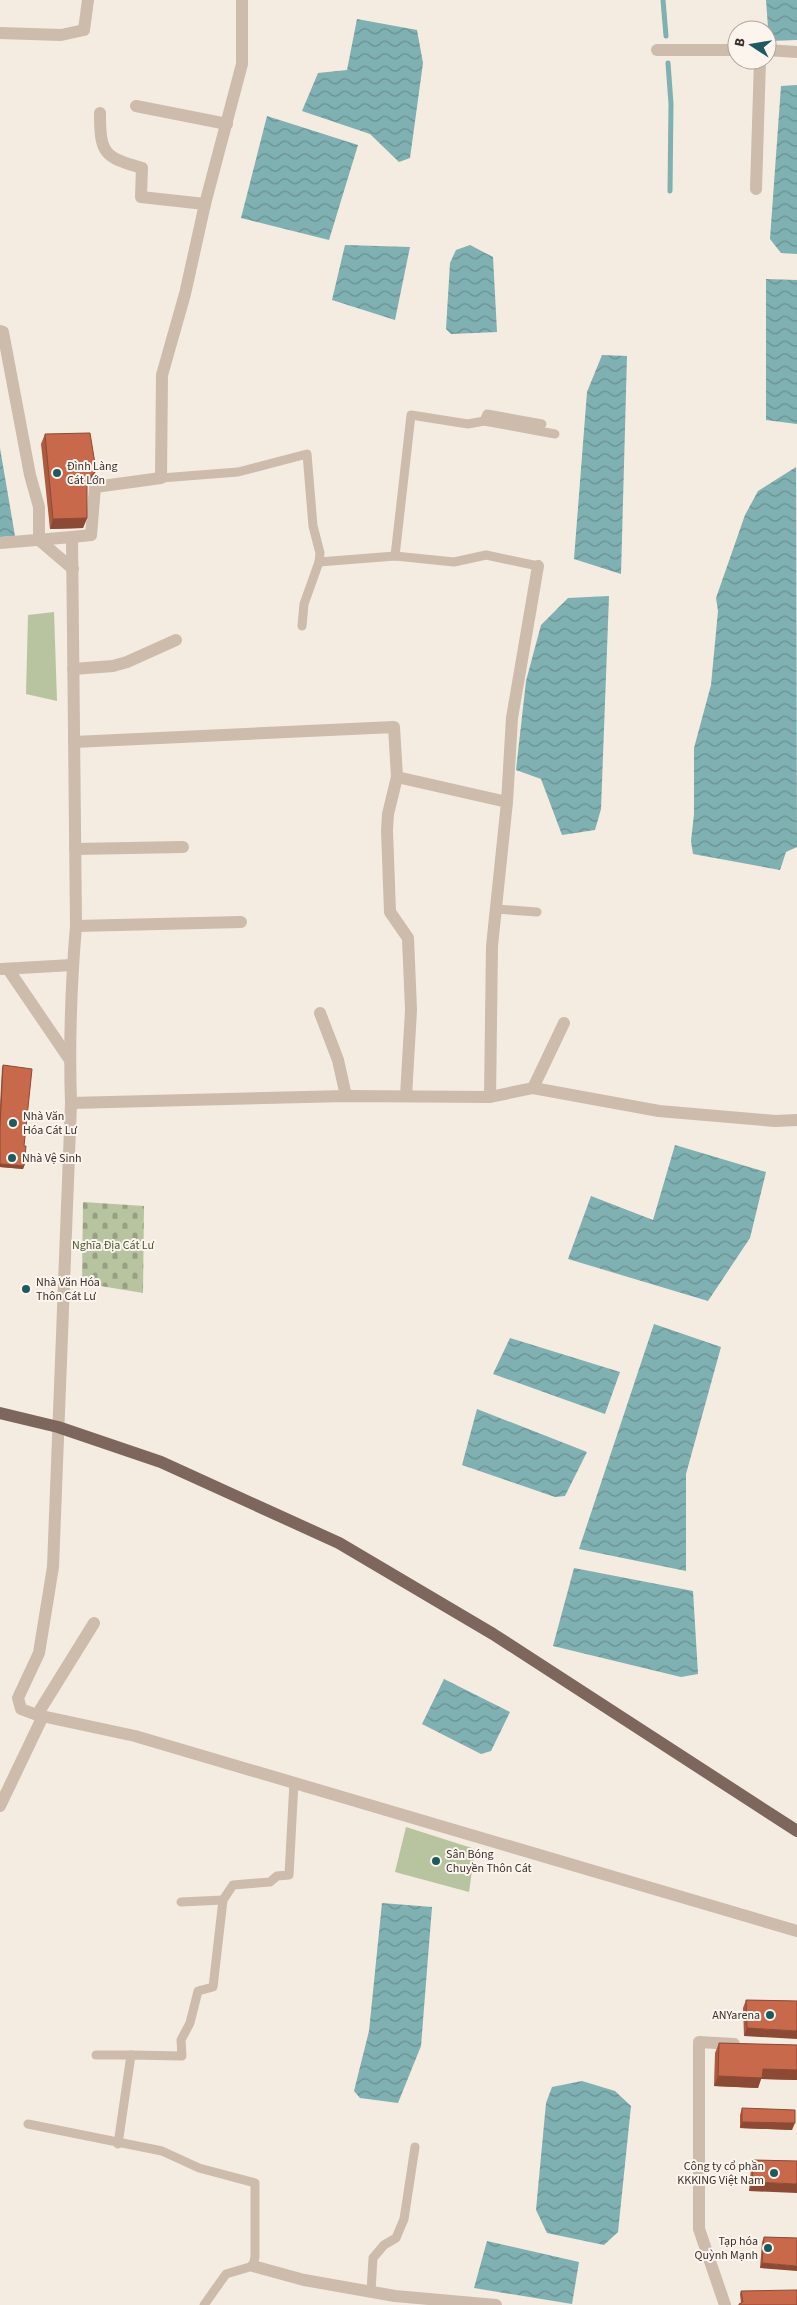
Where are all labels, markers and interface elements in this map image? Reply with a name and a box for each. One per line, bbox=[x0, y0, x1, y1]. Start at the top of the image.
north arrow bbox=[727, 20, 777, 70]
text: B bbox=[730, 36, 751, 49]
place label: Đình Làng Cát Lớn bbox=[67, 458, 118, 489]
marker: Đình Làng Cát Lớn bbox=[51, 467, 63, 479]
place label: Nhà Văn Hóa Cát Lư bbox=[23, 1108, 78, 1139]
marker: Nhà Văn Hóa Cát Lư bbox=[7, 1117, 19, 1129]
place label: Nhà Vệ Sinh bbox=[22, 1150, 82, 1167]
marker: Nhà Vệ Sinh bbox=[6, 1152, 18, 1164]
park label: Nghĩa Địa Cát Lư bbox=[72, 1237, 155, 1254]
place label: Nhà Văn Hóa Thôn Cát Lư bbox=[36, 1274, 100, 1305]
marker: Nhà Văn Hóa Thôn Cát Lư bbox=[20, 1283, 32, 1295]
place label: Sân Bóng Chuyền Thôn Cát bbox=[446, 1846, 532, 1877]
marker: Sân Bóng Chuyền Thôn Cát bbox=[430, 1855, 442, 1867]
place label: ANYarena bbox=[712, 2007, 760, 2024]
marker: ANYarena bbox=[764, 2009, 776, 2021]
place label: Công ty cổ phần KKKING Việt Nam bbox=[677, 2158, 764, 2189]
marker: Công ty cổ phần KKKING Việt Nam bbox=[768, 2167, 780, 2179]
place label: Tạp hóa Quỳnh Mạnh bbox=[695, 2233, 758, 2264]
marker: Tạp hóa Quỳnh Mạnh bbox=[762, 2242, 774, 2254]

